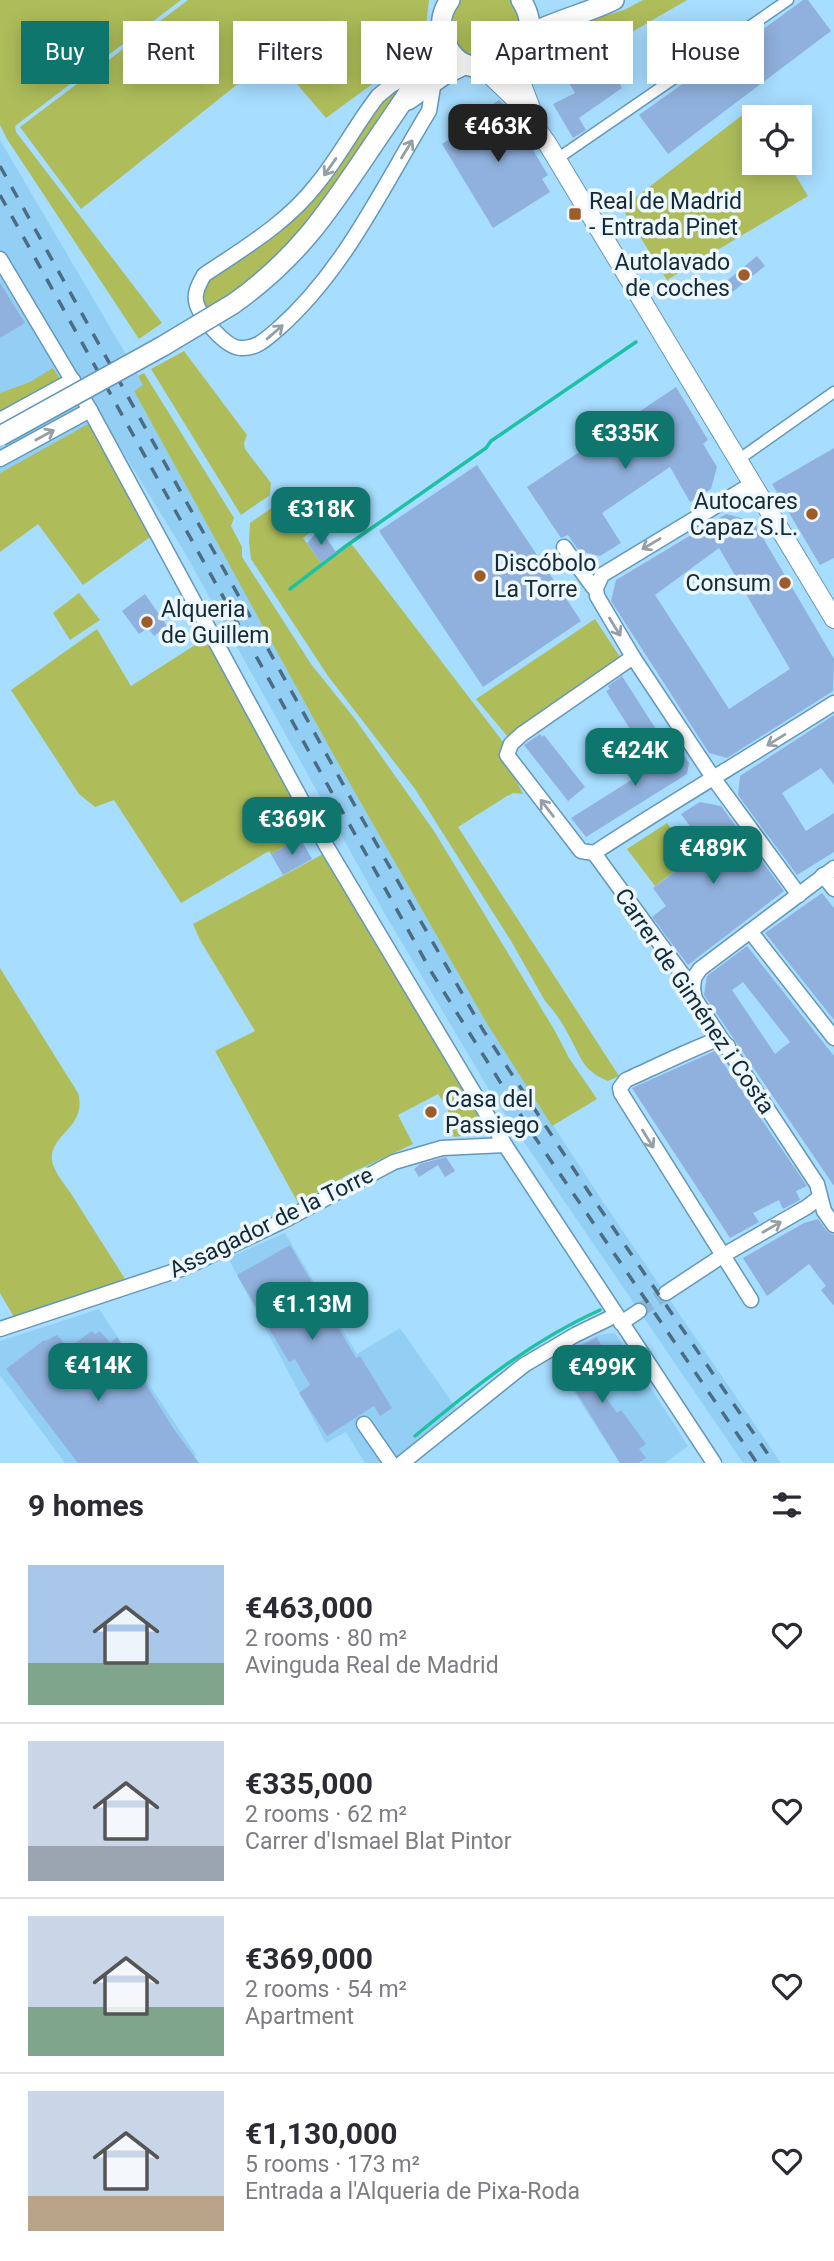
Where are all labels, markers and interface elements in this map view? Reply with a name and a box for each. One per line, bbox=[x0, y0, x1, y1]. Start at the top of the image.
chip: Buy bbox=[21, 21, 109, 84]
chip: Rent bbox=[123, 21, 219, 84]
chip: Filters bbox=[233, 21, 347, 84]
chip: New bbox=[361, 21, 457, 84]
chip: Apartment bbox=[471, 21, 633, 84]
chip: House bbox=[647, 21, 764, 84]
pin: €463K bbox=[449, 104, 547, 164]
map controls bbox=[742, 105, 812, 175]
button: locate bbox=[742, 105, 812, 175]
text: €463K bbox=[464, 113, 532, 140]
one-way arrow bbox=[401, 139, 415, 159]
one-way arrow bbox=[323, 157, 337, 176]
place label: Real de Madrid - Entrada Pinet bbox=[589, 188, 742, 241]
marker: Real de Madrid - Entrada Pinet bbox=[567, 206, 583, 222]
place label: Autolavado de coches bbox=[615, 249, 730, 302]
marker: Autolavado de coches bbox=[736, 267, 752, 283]
one-way arrow bbox=[265, 324, 283, 340]
pin: €335K bbox=[576, 412, 674, 471]
text: €335K bbox=[591, 420, 659, 447]
one-way arrow bbox=[34, 428, 55, 441]
pin: €318K bbox=[272, 488, 370, 547]
place label: Autocares Capaz S.L. bbox=[690, 488, 798, 541]
text: €318K bbox=[287, 496, 355, 523]
marker: Autocares Capaz S.L. bbox=[804, 506, 820, 522]
one-way arrow bbox=[642, 538, 662, 552]
place label: Discóbolo La Torre bbox=[494, 550, 596, 603]
marker: Discóbolo La Torre bbox=[472, 568, 488, 584]
place label: Consum bbox=[685, 570, 771, 597]
marker: Consum bbox=[777, 575, 793, 591]
place label: Alqueria de Guillem bbox=[161, 596, 269, 649]
marker: Alqueria de Guillem bbox=[139, 614, 155, 630]
one-way arrow bbox=[608, 616, 622, 636]
pin: €424K bbox=[586, 728, 684, 788]
one-way arrow bbox=[767, 733, 787, 747]
text: €424K bbox=[601, 737, 669, 764]
pin: €369K bbox=[243, 798, 341, 857]
one-way arrow bbox=[540, 800, 555, 818]
text: €369K bbox=[258, 806, 326, 833]
pin: €489K bbox=[664, 826, 762, 886]
text: €489K bbox=[679, 835, 747, 862]
street label: Carrer de Giménez i Costa bbox=[609, 883, 780, 1119]
place label: Casa del Passiego bbox=[445, 1086, 539, 1139]
marker: Casa del Passiego bbox=[423, 1104, 439, 1120]
one-way arrow bbox=[641, 1128, 655, 1148]
street label: Assagador de la Torre bbox=[165, 1161, 378, 1284]
one-way arrow bbox=[761, 1220, 781, 1234]
pin: €1.13M bbox=[255, 1282, 369, 1342]
text: €1.13M bbox=[272, 1291, 352, 1318]
pin: €414K bbox=[49, 1344, 147, 1403]
pin: €499K bbox=[553, 1346, 651, 1405]
text: €414K bbox=[64, 1352, 132, 1379]
text: €499K bbox=[568, 1354, 636, 1381]
icon: filters bbox=[768, 1486, 806, 1524]
text: 9 homes bbox=[28, 1488, 144, 1523]
text: €463,000 bbox=[245, 1590, 373, 1625]
icon: home bbox=[84, 1593, 168, 1677]
icon: heart bbox=[768, 1616, 806, 1654]
text: 2 rooms · 80 m² bbox=[245, 1625, 407, 1652]
text: Avinguda Real de Madrid bbox=[245, 1652, 499, 1679]
text: €335,000 bbox=[245, 1766, 373, 1801]
icon: home bbox=[84, 1769, 168, 1853]
icon: heart bbox=[768, 1792, 806, 1830]
text: 2 rooms · 62 m² bbox=[245, 1801, 407, 1828]
text: Carrer d'Ismael Blat Pintor bbox=[245, 1828, 512, 1855]
text: €369,000 bbox=[245, 1941, 373, 1976]
icon: home bbox=[84, 1944, 168, 2028]
icon: heart bbox=[768, 1967, 806, 2005]
text: 2 rooms · 54 m² bbox=[245, 1976, 407, 2003]
text: Apartment bbox=[245, 2003, 354, 2030]
text: €1,130,000 bbox=[245, 2116, 397, 2151]
icon: home bbox=[84, 2119, 168, 2203]
icon: heart bbox=[768, 2142, 806, 2180]
text: 5 rooms · 173 m² bbox=[245, 2151, 420, 2178]
text: Entrada a l'Alqueria de Pixa-Roda bbox=[245, 2178, 580, 2205]

